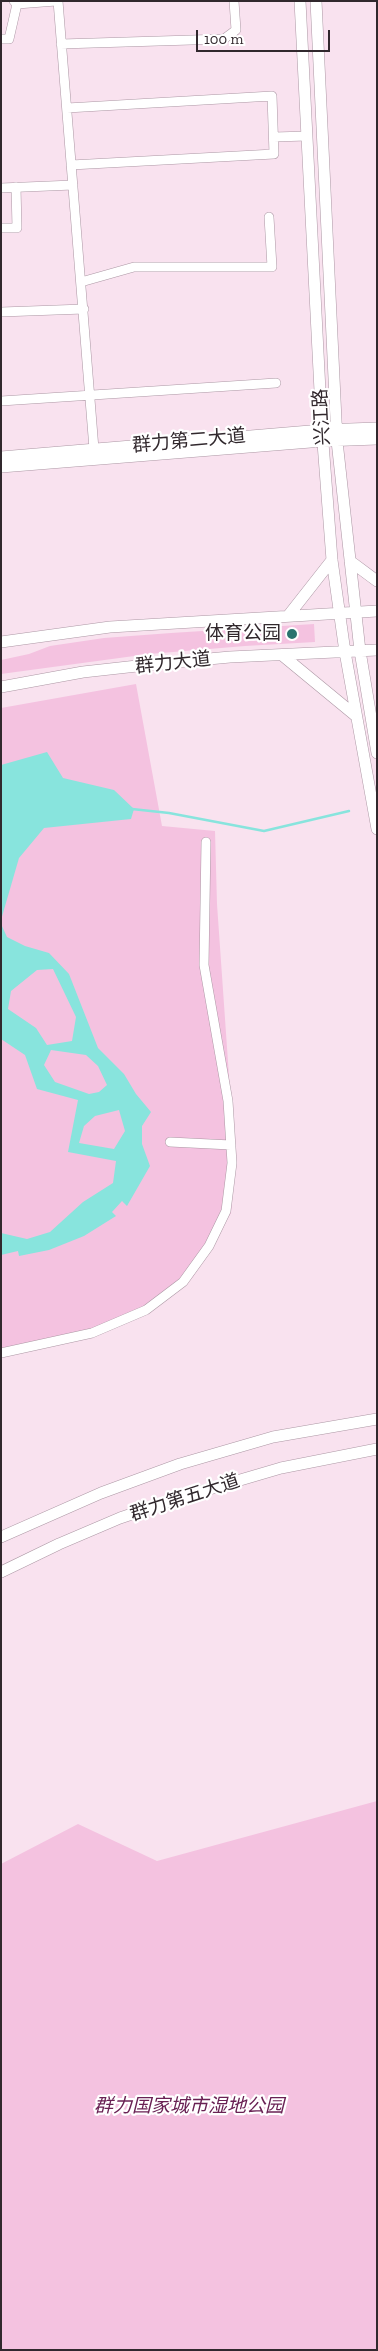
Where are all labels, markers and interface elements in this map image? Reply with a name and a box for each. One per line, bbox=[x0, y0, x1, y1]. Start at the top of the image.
scale bar bbox=[198, 20, 332, 52]
text: 100 m bbox=[204, 30, 243, 48]
street label: 兴江路 bbox=[309, 388, 335, 446]
street label: 群力第二大道 bbox=[131, 425, 247, 457]
place label: 体育公园 bbox=[205, 623, 281, 645]
marker: 体育公园 bbox=[285, 627, 299, 641]
street label: 群力大道 bbox=[134, 648, 212, 678]
street label: 群力第五大道 bbox=[127, 1470, 243, 1526]
park label: 群力国家城市湿地公园 bbox=[94, 2096, 284, 2118]

